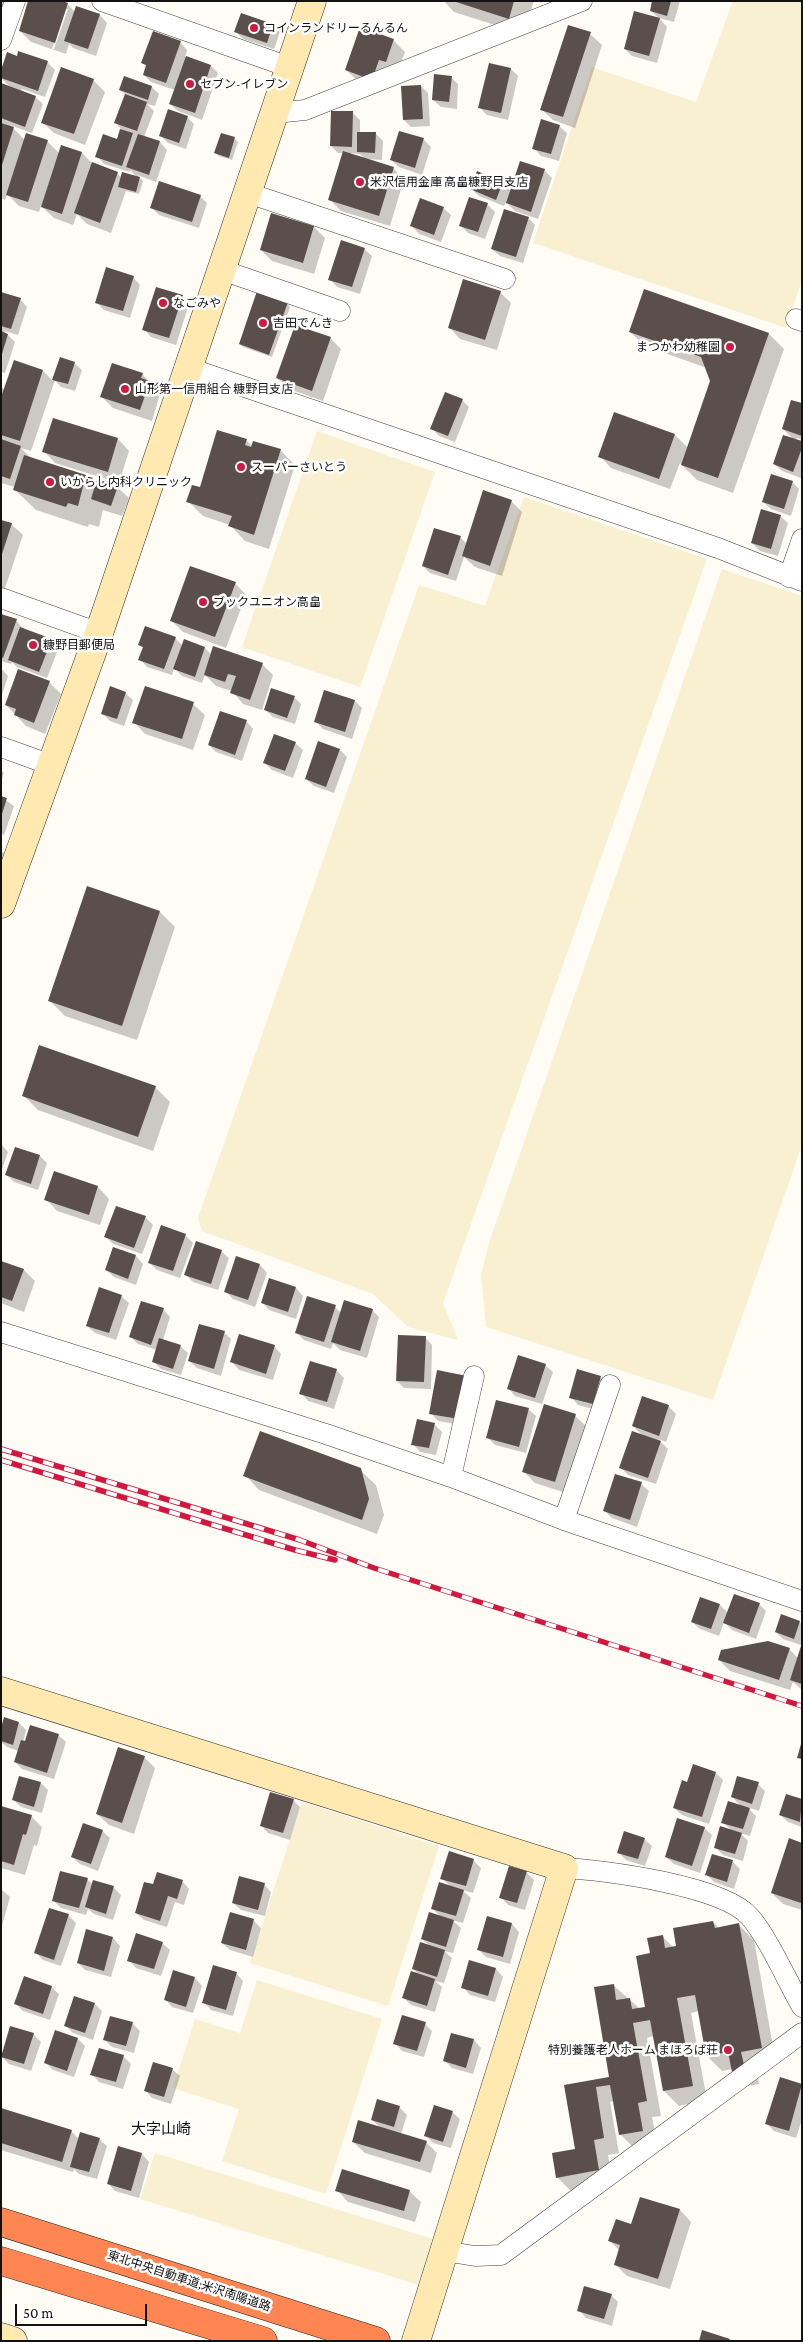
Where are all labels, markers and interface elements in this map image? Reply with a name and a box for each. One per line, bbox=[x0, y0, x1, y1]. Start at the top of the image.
place label: コインランドリーるんるん bbox=[264, 21, 408, 35]
marker: コインランドリーるんるん bbox=[248, 22, 260, 34]
place label: セブン-イレブン bbox=[200, 77, 288, 91]
marker: セブン-イレブン bbox=[184, 78, 196, 90]
place label: 米沢信用金庫 高畠糠野目支店 bbox=[370, 175, 528, 189]
marker: 米沢信用金庫 高畠糠野目支店 bbox=[354, 176, 366, 188]
place label: なごみや bbox=[173, 296, 221, 310]
marker: なごみや bbox=[157, 297, 169, 309]
place label: 吉田でんき bbox=[273, 316, 333, 330]
marker: 吉田でんき bbox=[257, 317, 269, 329]
place label: まつかわ幼稚園 bbox=[636, 340, 720, 354]
marker: まつかわ幼稚園 bbox=[724, 341, 736, 353]
place label: 山形第一信用組合 糠野目支店 bbox=[135, 382, 293, 396]
marker: 山形第一信用組合 糠野目支店 bbox=[119, 383, 131, 395]
place label: スーパーさいとう bbox=[251, 460, 347, 474]
marker: スーパーさいとう bbox=[235, 461, 247, 473]
place label: いからし内科クリニック bbox=[60, 475, 192, 489]
marker: いからし内科クリニック bbox=[44, 476, 56, 488]
place label: ブックユニオン高畠 bbox=[213, 595, 321, 609]
marker: ブックユニオン高畠 bbox=[197, 596, 209, 608]
place label: 糠野目郵便局 bbox=[43, 638, 115, 652]
marker: 糠野目郵便局 bbox=[27, 639, 39, 651]
place label: 特別養護老人ホーム まほろば荘 bbox=[548, 2043, 718, 2057]
marker: 特別養護老人ホーム まほろば荘 bbox=[722, 2044, 734, 2056]
district label: 大字山崎 bbox=[131, 2120, 191, 2138]
street label: 東北中央自動車道;米沢南陽道路 bbox=[106, 2248, 272, 2314]
scale bar bbox=[18, 2294, 150, 2326]
text: 50 m bbox=[23, 2305, 53, 2321]

